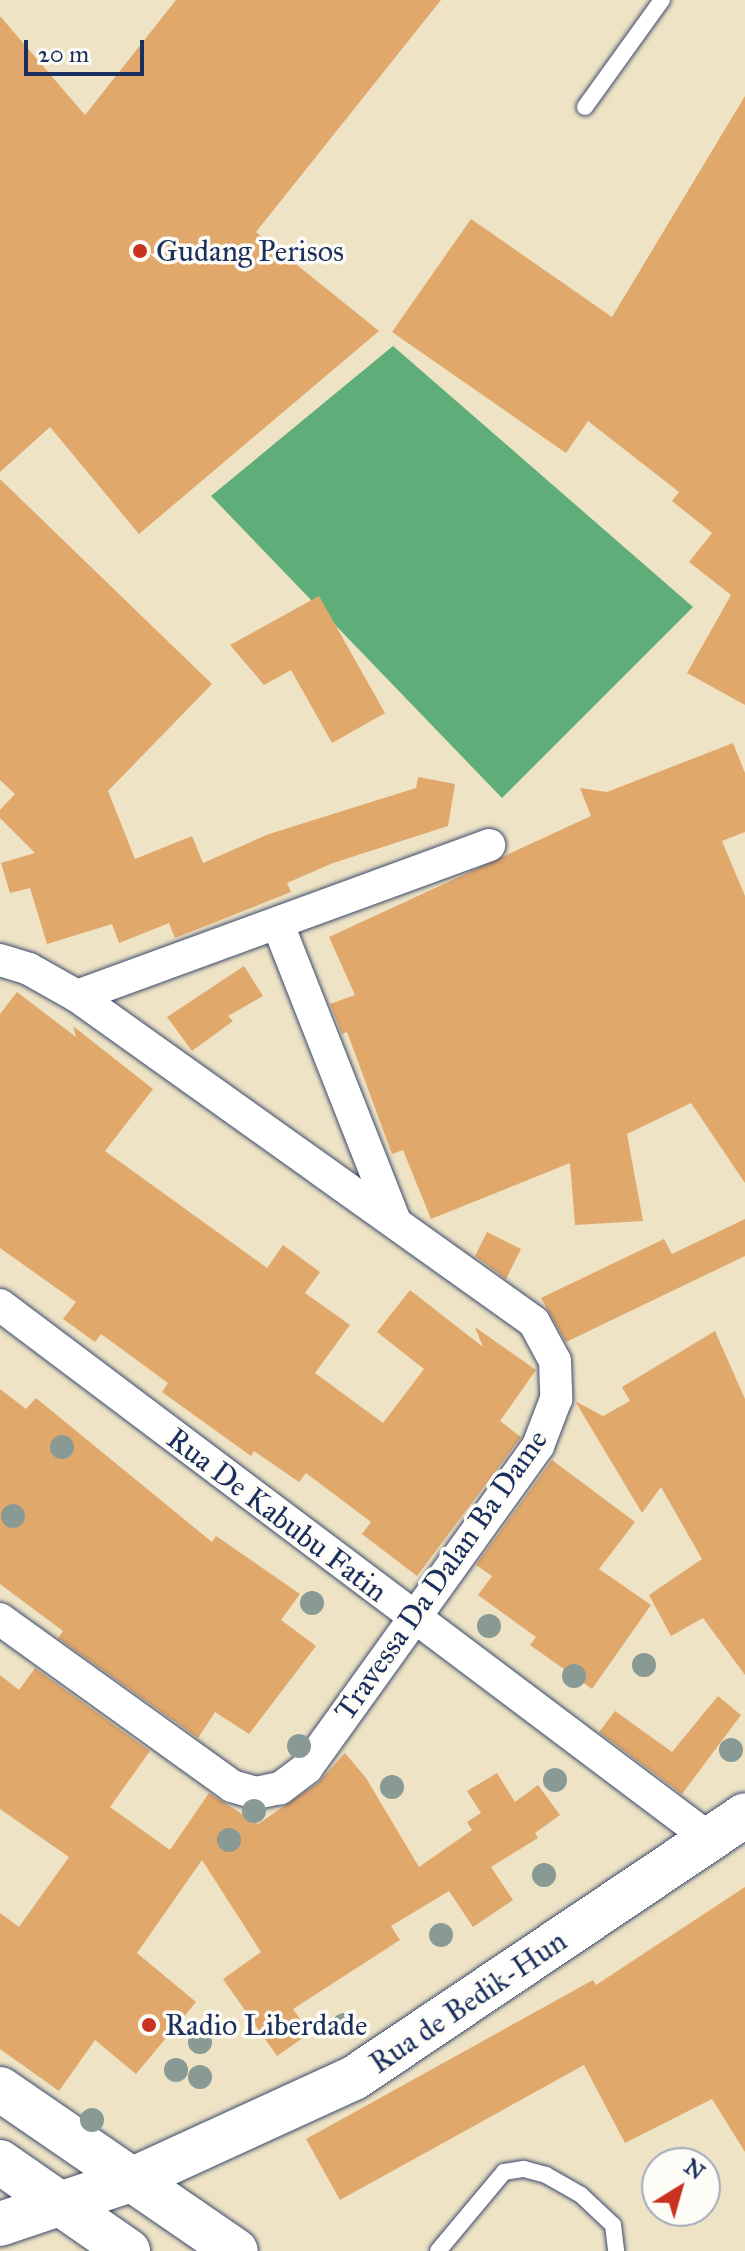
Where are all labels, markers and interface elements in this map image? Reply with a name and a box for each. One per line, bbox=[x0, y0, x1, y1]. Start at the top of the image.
scale bar bbox=[28, 24, 148, 74]
text: 20 m bbox=[38, 39, 89, 69]
place label: Gudang Perisos bbox=[156, 233, 344, 269]
marker: Gudang Perisos bbox=[131, 242, 149, 260]
street label: Rua De Kabubu Fatin bbox=[160, 1420, 394, 1610]
street label: Travessa Da Dalan Ba Dame bbox=[327, 1423, 555, 1727]
street label: Rua de Bedik-Hun bbox=[363, 1923, 573, 2081]
place label: Radio Liberdade bbox=[165, 2007, 367, 2043]
marker: Radio Liberdade bbox=[140, 2016, 158, 2034]
north arrow bbox=[641, 2147, 721, 2227]
text: N bbox=[679, 2153, 710, 2185]

